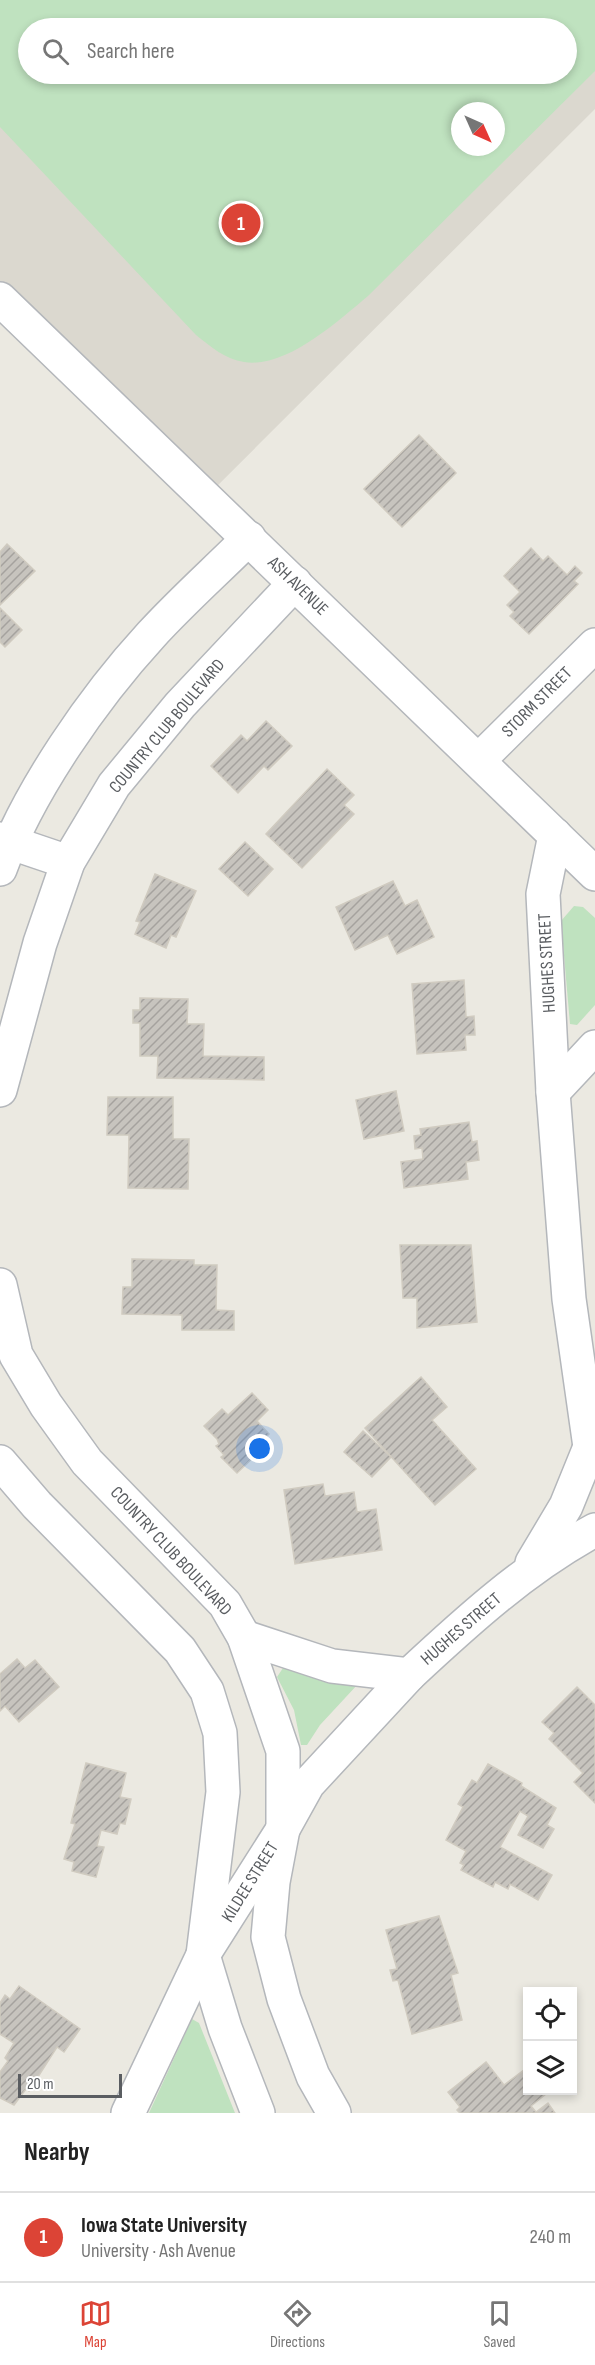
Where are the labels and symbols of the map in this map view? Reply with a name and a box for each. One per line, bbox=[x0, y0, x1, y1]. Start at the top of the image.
north arrow bbox=[451, 102, 505, 156]
pin: 1 bbox=[222, 200, 260, 246]
street label: ASH AVENUE bbox=[263, 551, 332, 620]
street label: COUNTRY CLUB BOULEVARD bbox=[105, 655, 229, 797]
street label: STORM STREET bbox=[498, 663, 576, 741]
street label: HUGHES STREET bbox=[534, 913, 560, 1013]
your location bbox=[245, 1434, 274, 1463]
street label: COUNTRY CLUB BOULEVARD bbox=[106, 1482, 236, 1620]
street label: HUGHES STREET bbox=[417, 1588, 505, 1670]
street label: KILDEE STREET bbox=[217, 1838, 283, 1926]
scale bar bbox=[18, 2071, 122, 2098]

